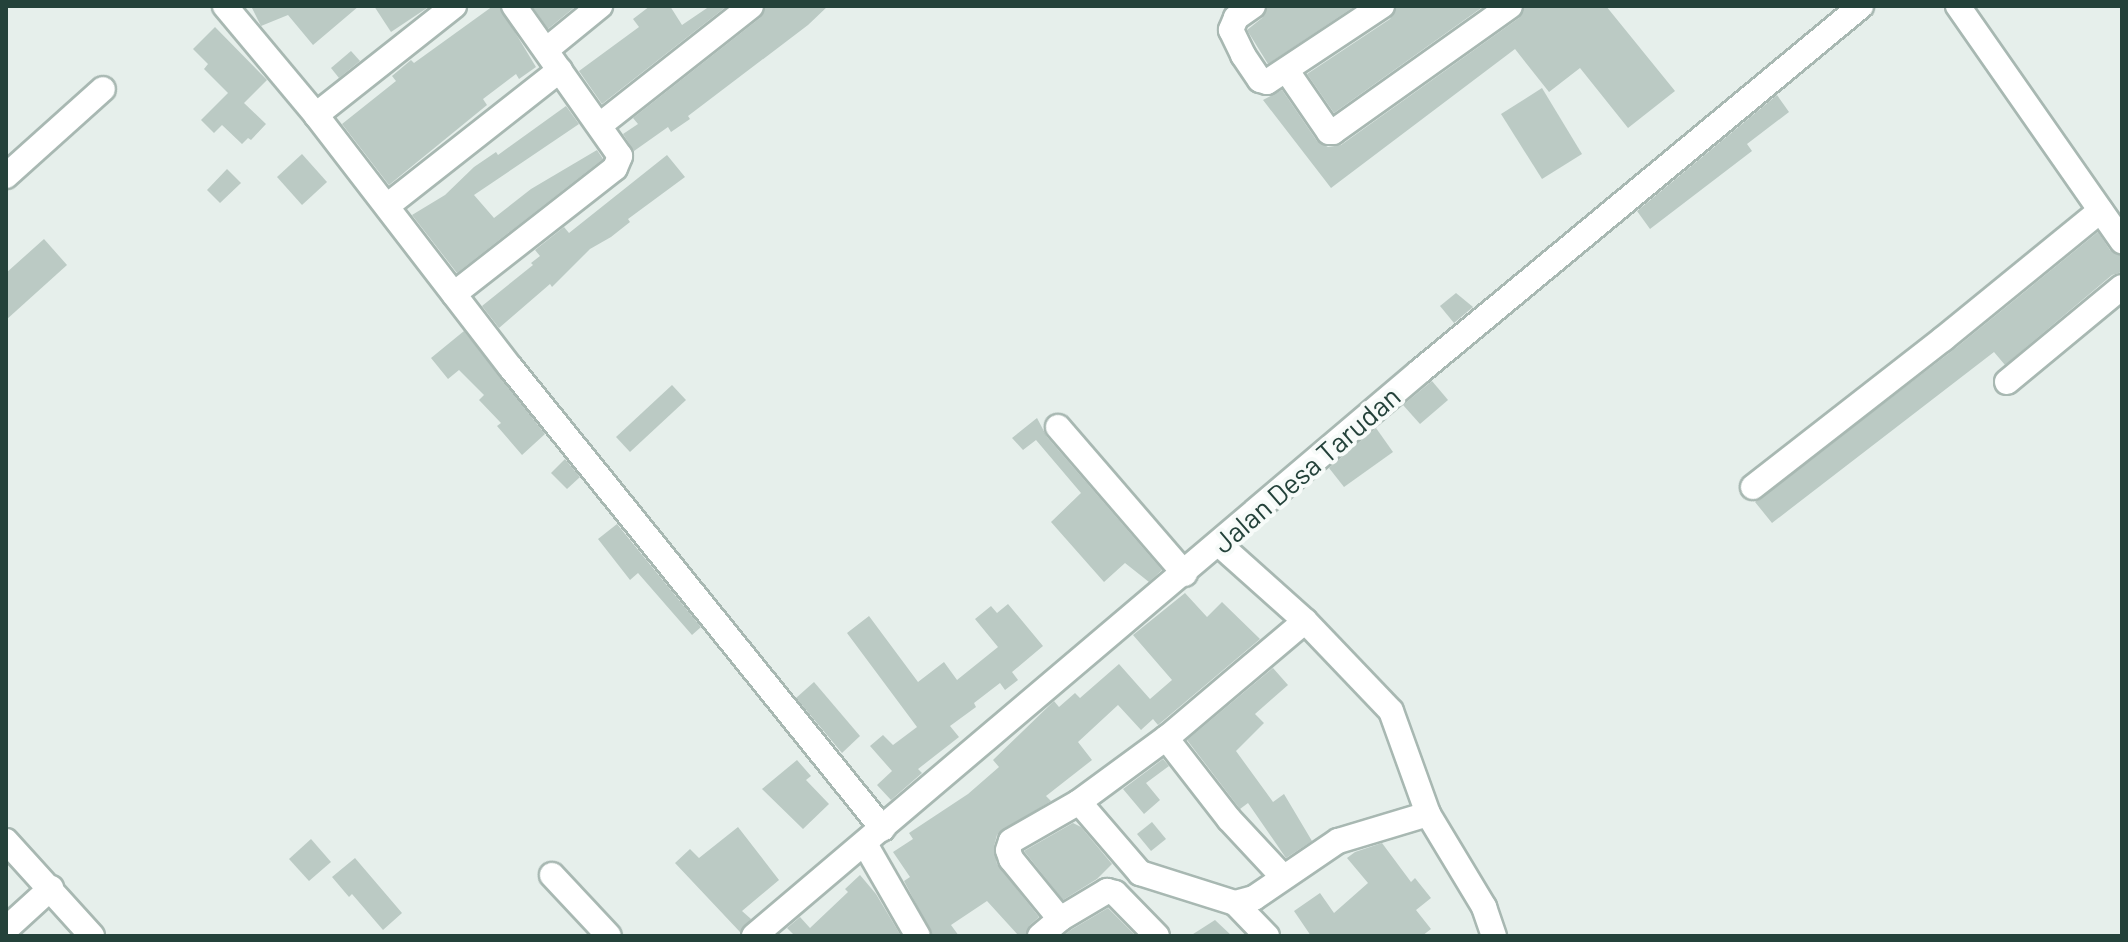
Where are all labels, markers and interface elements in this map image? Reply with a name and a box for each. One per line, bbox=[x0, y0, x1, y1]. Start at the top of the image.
street label: Jalan Desa Tarudan bbox=[1206, 379, 1406, 559]

